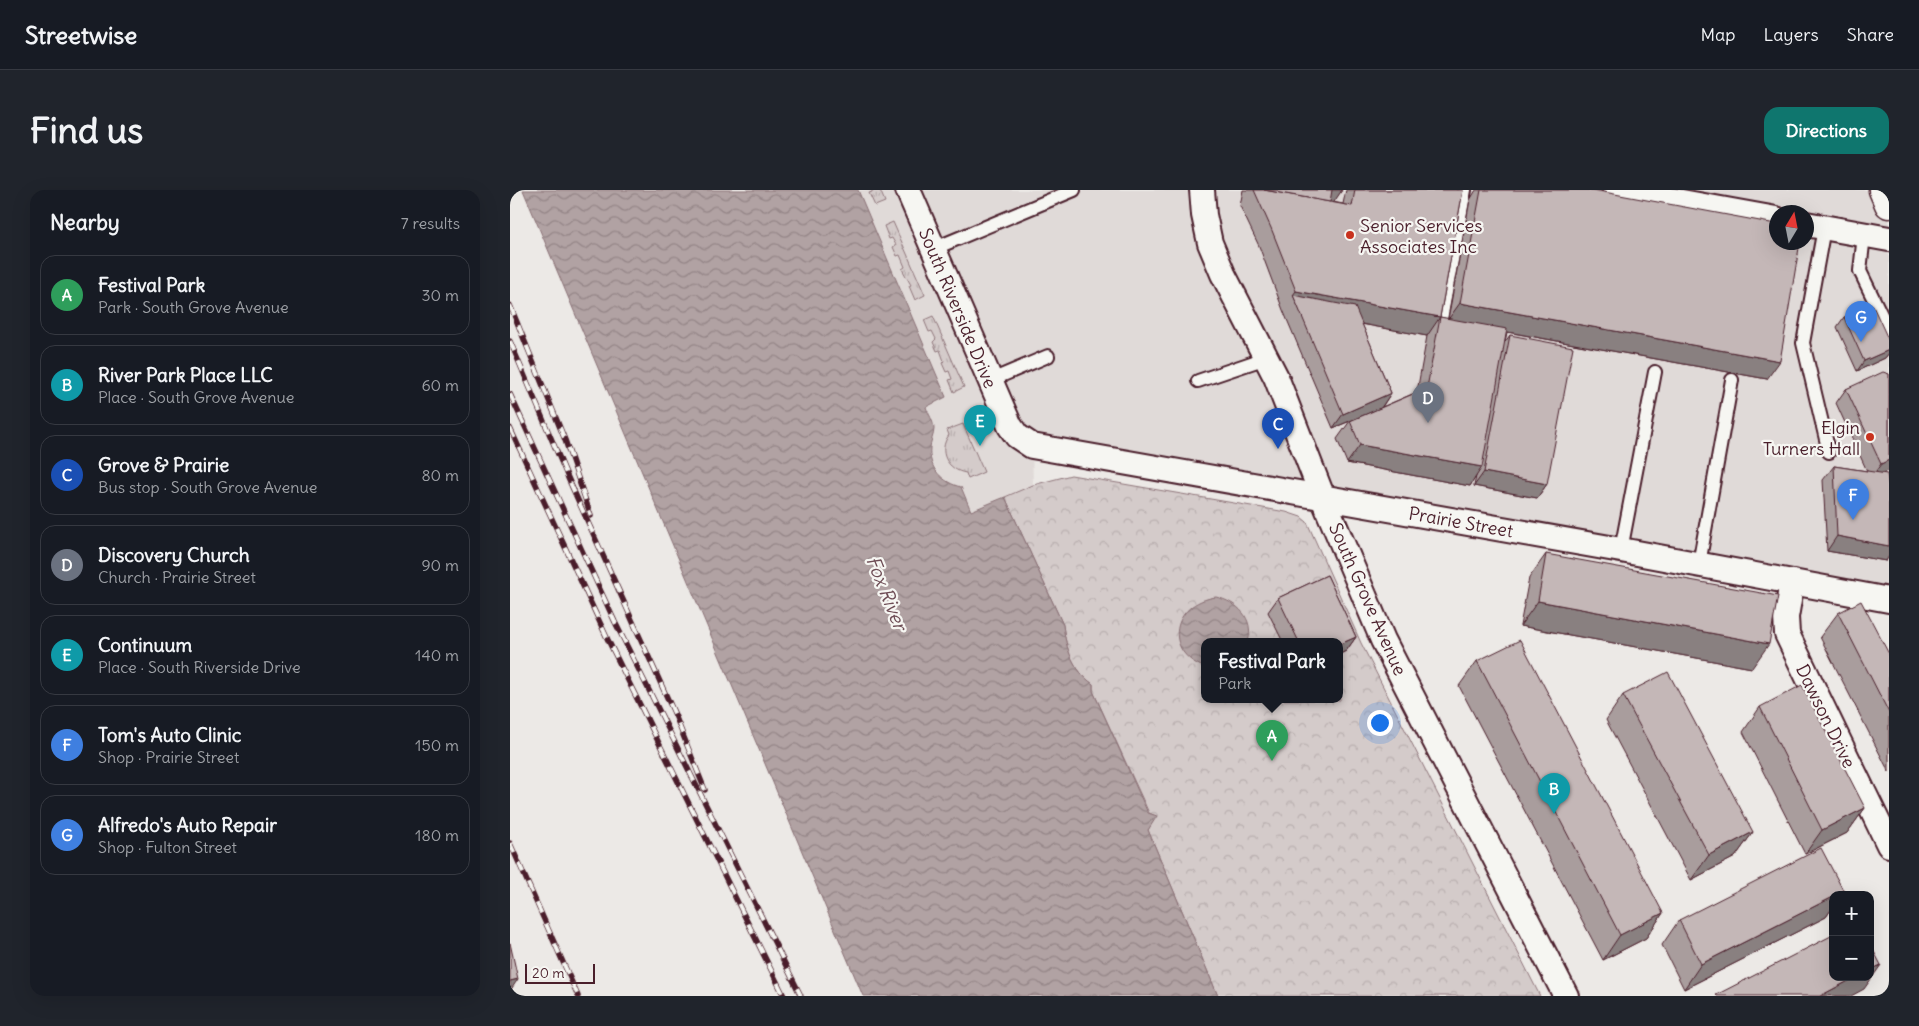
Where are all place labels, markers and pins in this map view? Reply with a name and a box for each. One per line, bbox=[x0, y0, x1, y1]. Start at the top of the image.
place label: Senior Services Associates Inc bbox=[1360, 214, 1482, 258]
marker: Senior Services Associates Inc bbox=[1344, 229, 1356, 241]
pin: G bbox=[1845, 301, 1877, 342]
pin: D bbox=[1412, 382, 1444, 423]
pin: E bbox=[964, 405, 996, 446]
pin: C bbox=[1262, 408, 1294, 449]
place label: Elgin Turners Hall bbox=[1763, 416, 1860, 460]
marker: Elgin Turners Hall bbox=[1864, 431, 1876, 443]
pin: F bbox=[1837, 479, 1869, 520]
pin: A bbox=[1256, 720, 1288, 761]
pin: B bbox=[1538, 773, 1570, 814]

